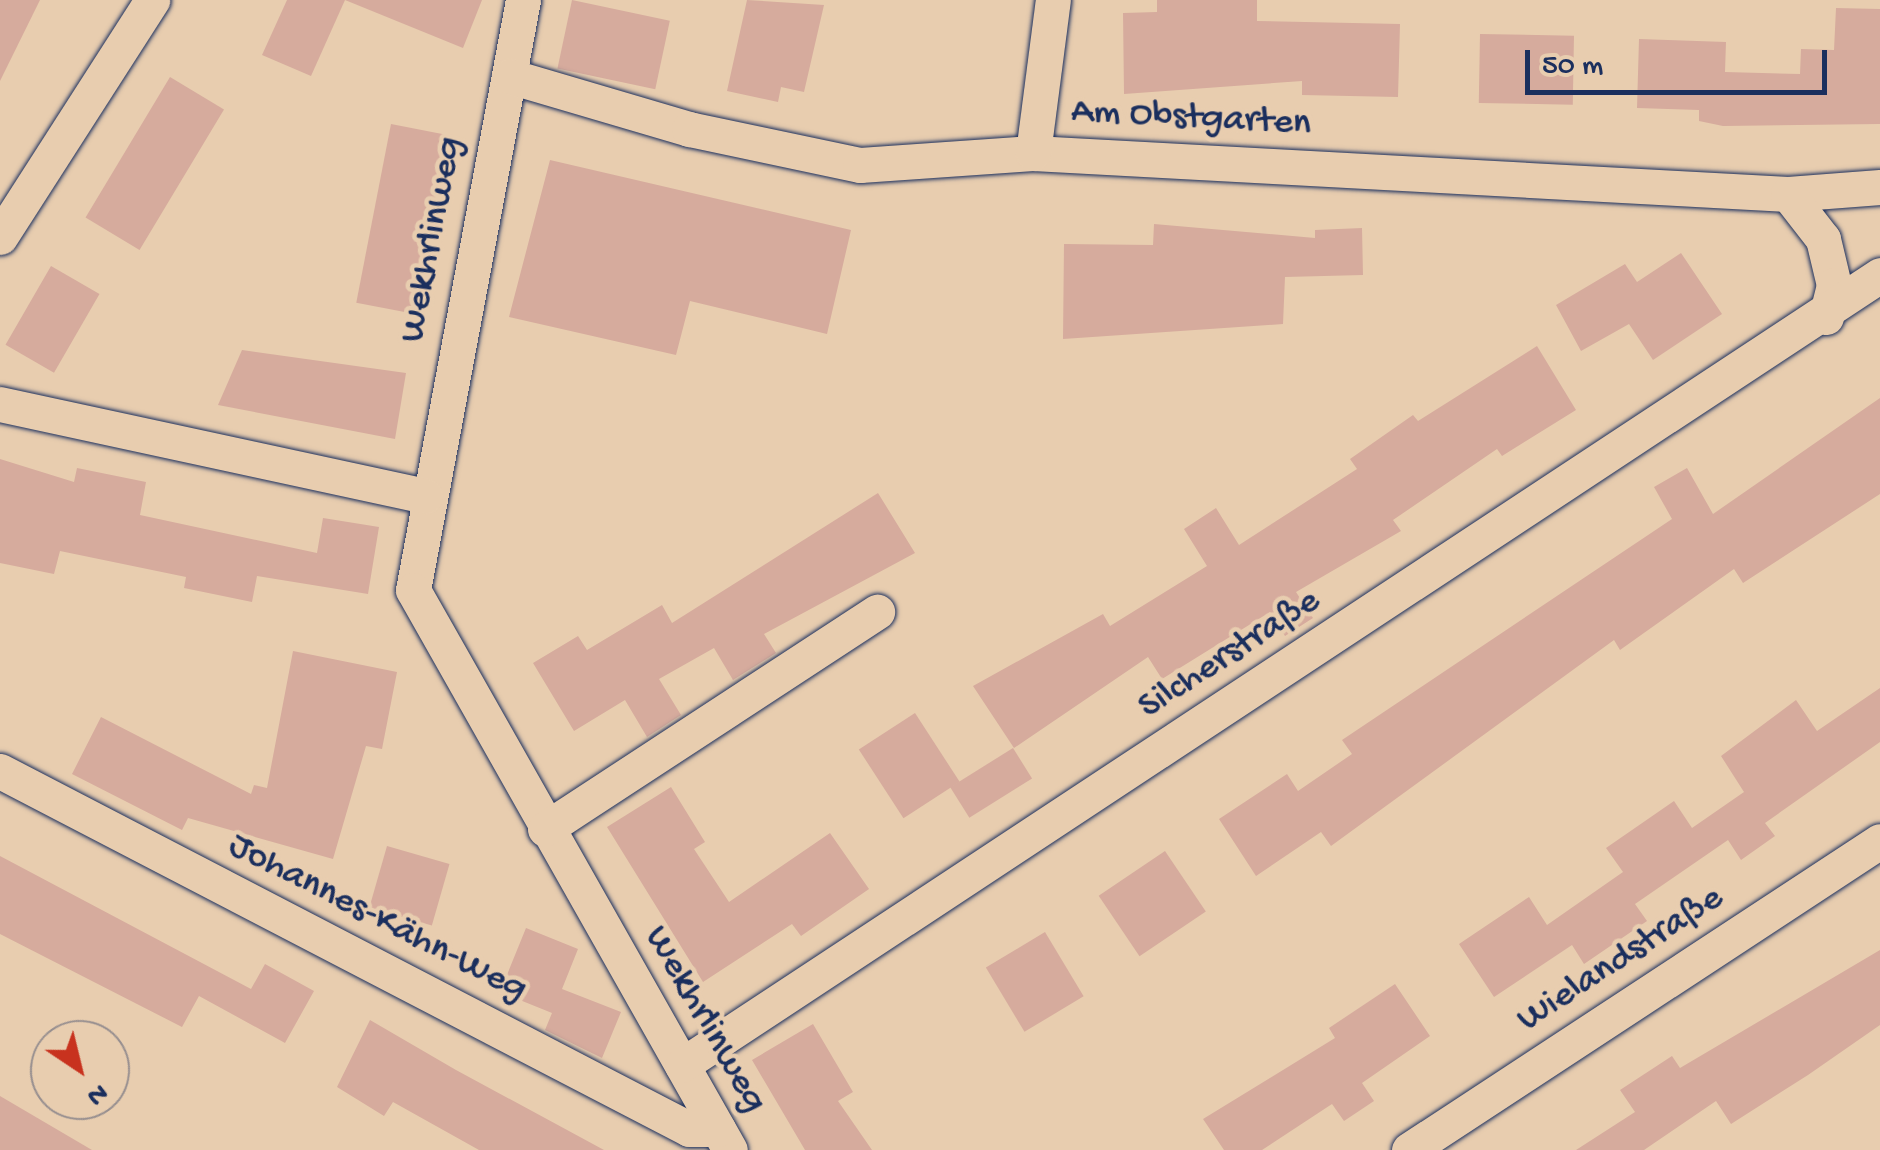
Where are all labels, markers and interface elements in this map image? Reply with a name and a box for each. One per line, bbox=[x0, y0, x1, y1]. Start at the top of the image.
scale bar bbox=[1530, 30, 1832, 92]
text: 50 m bbox=[1542, 50, 1603, 85]
street label: Am Obstgarten bbox=[1070, 90, 1312, 148]
street label: Wekhrlinweg bbox=[391, 134, 475, 346]
street label: Silcherstraße bbox=[1131, 579, 1329, 731]
street label: Johannes-Kähn-Weg bbox=[220, 824, 534, 1014]
street label: Wielandstraße bbox=[1509, 876, 1733, 1044]
street label: Wekhrlinweg bbox=[632, 919, 776, 1121]
north arrow bbox=[30, 1020, 130, 1120]
text: N bbox=[79, 1075, 113, 1112]

